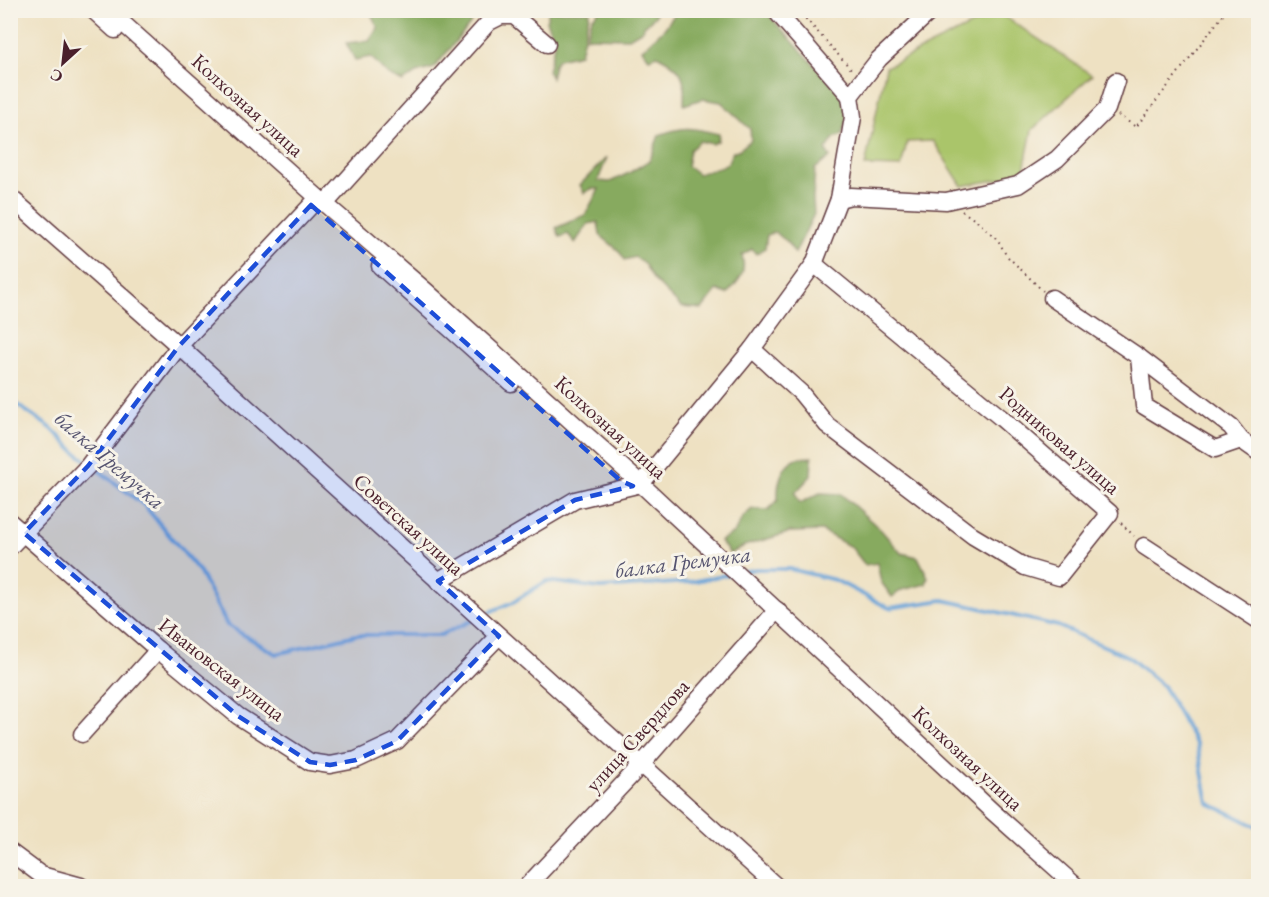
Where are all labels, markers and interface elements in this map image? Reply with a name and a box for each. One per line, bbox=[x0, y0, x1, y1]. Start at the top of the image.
north arrow bbox=[33, 33, 93, 93]
street label: Колхозная улица bbox=[186, 47, 310, 163]
text: С bbox=[47, 64, 66, 88]
street label: Колхозная улица bbox=[549, 369, 673, 485]
street label: Родниковая улица bbox=[994, 380, 1127, 500]
water label: балка Гремучка bbox=[49, 404, 171, 516]
street label: Советская улица bbox=[348, 467, 471, 581]
water label: балка Гремучка bbox=[613, 539, 753, 585]
street label: Ивановская улица bbox=[153, 611, 291, 727]
street label: улица Свердлова bbox=[579, 672, 695, 797]
street label: Колхозная улица bbox=[907, 700, 1030, 817]

